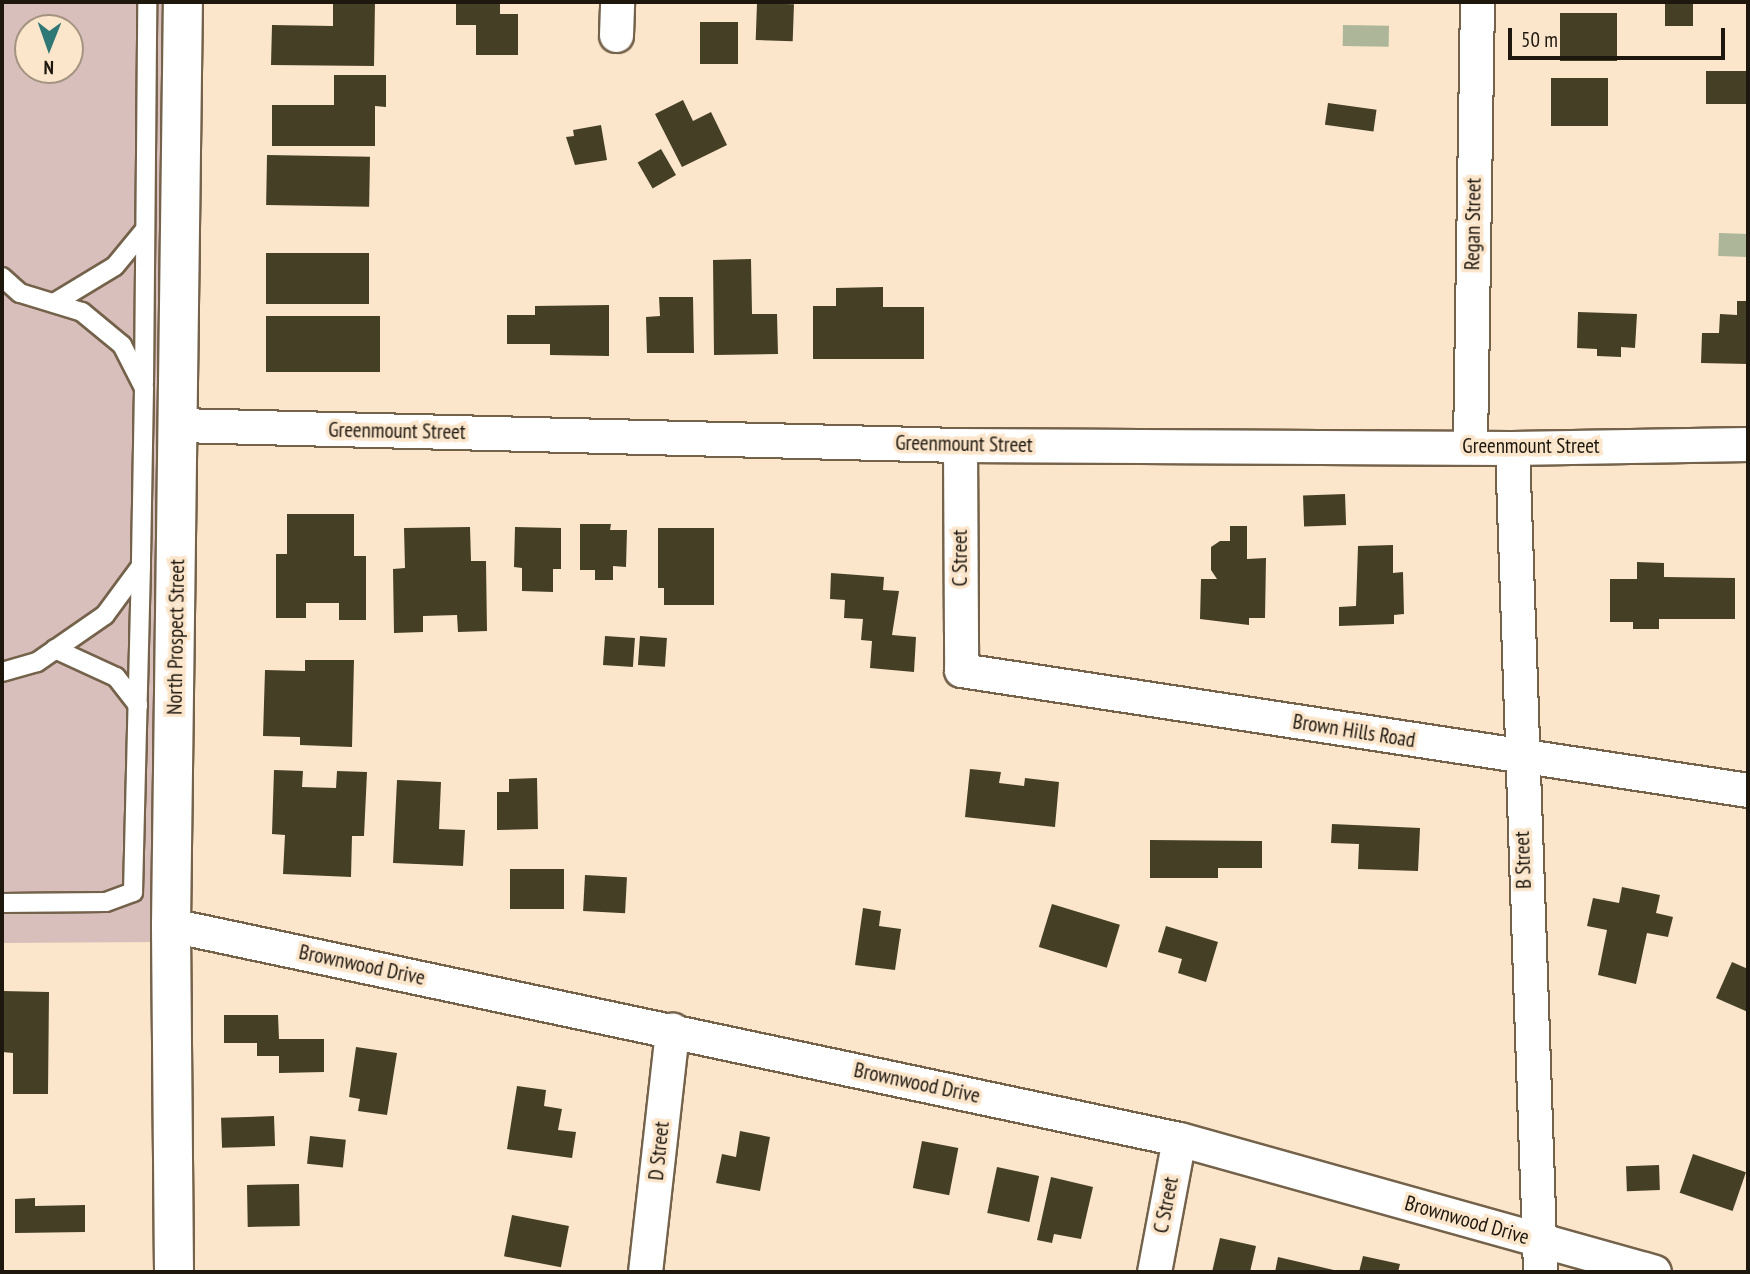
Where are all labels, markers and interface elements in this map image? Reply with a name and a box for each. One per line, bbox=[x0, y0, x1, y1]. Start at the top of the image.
north arrow bbox=[14, 14, 84, 84]
scale bar bbox=[1512, 14, 1729, 58]
text: 50 m bbox=[1521, 26, 1558, 53]
text: N bbox=[43, 56, 54, 80]
street label: Regan Street bbox=[1460, 178, 1486, 270]
street label: Greenmount Street bbox=[328, 417, 466, 445]
street label: Greenmount Street bbox=[895, 430, 1033, 458]
street label: Greenmount Street bbox=[1462, 433, 1600, 459]
street label: C Street bbox=[947, 529, 973, 587]
street label: North Prospect Street bbox=[162, 559, 190, 715]
street label: Brown Hills Road bbox=[1291, 709, 1417, 753]
street label: B Street bbox=[1509, 831, 1537, 889]
street label: Brownwood Drive bbox=[297, 939, 427, 991]
street label: Brownwood Drive bbox=[852, 1057, 982, 1109]
street label: D Street bbox=[643, 1120, 675, 1182]
street label: C Street bbox=[1148, 1174, 1184, 1236]
street label: Brownwood Drive bbox=[1402, 1190, 1532, 1250]

